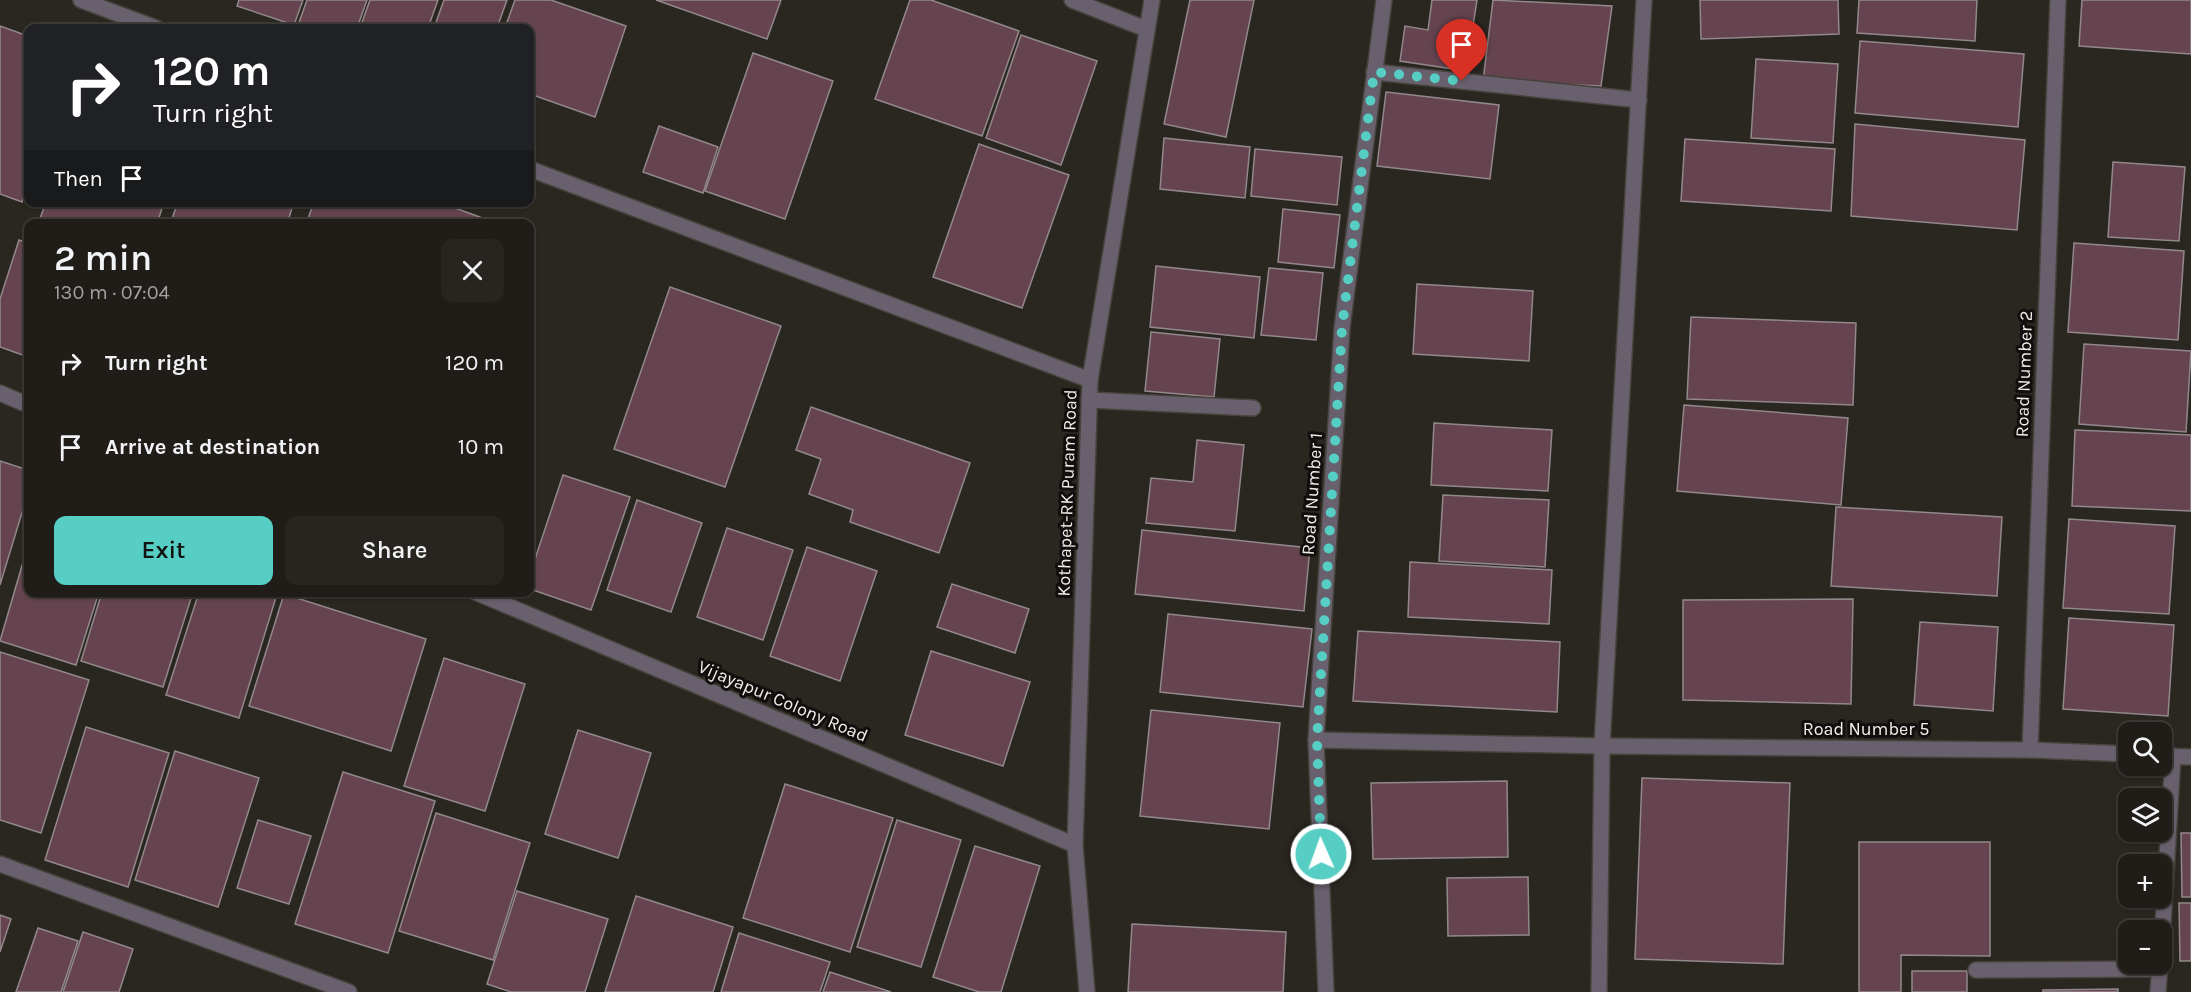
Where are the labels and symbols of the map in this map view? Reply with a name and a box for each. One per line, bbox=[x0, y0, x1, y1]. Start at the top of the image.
pin bbox=[1436, 19, 1487, 81]
street label: Road Number 2 bbox=[2011, 310, 2037, 438]
street label: Kothapet-RK Puram Road bbox=[1052, 389, 1082, 597]
street label: Road Number 1 bbox=[1297, 432, 1327, 556]
street label: Vijayapur Colony Road bbox=[695, 655, 871, 747]
street label: Road Number 5 bbox=[1803, 718, 1929, 740]
position arrow bbox=[1289, 822, 1353, 886]

